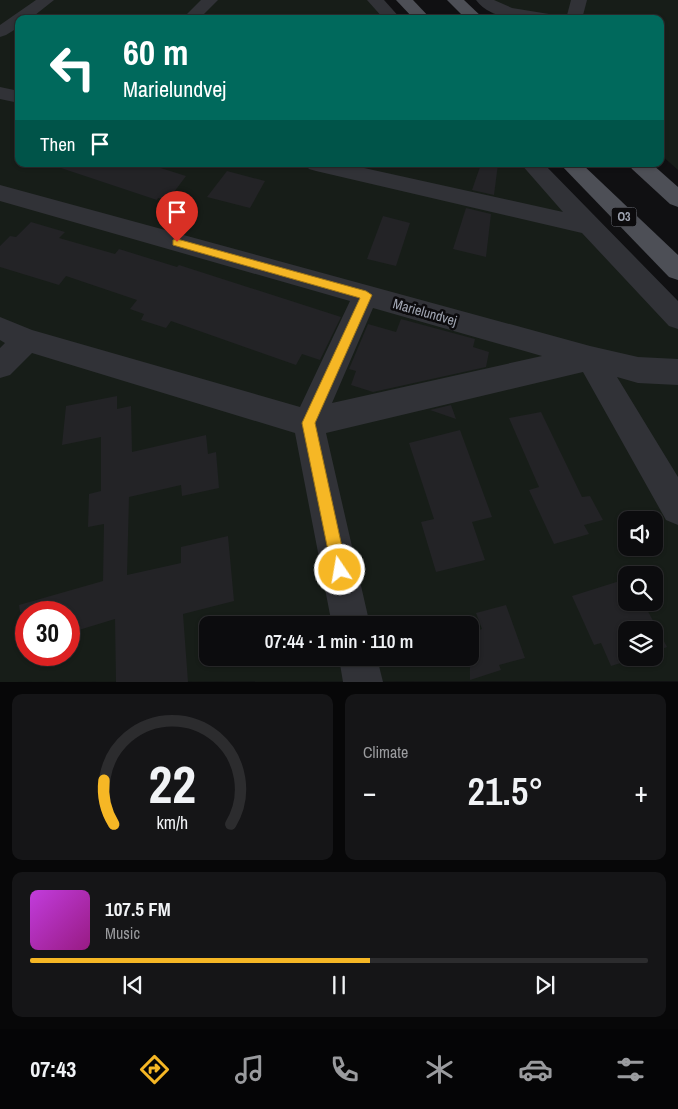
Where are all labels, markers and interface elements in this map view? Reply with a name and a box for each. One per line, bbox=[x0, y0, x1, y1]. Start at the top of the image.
text: 60 m bbox=[123, 29, 188, 76]
icon: left bbox=[40, 35, 105, 100]
text: Marielundvej bbox=[123, 74, 226, 104]
icon: arrive bbox=[86, 130, 114, 158]
text: Then bbox=[40, 131, 76, 157]
pin bbox=[156, 191, 198, 242]
icon: arrive bbox=[163, 198, 191, 226]
road number: O3 bbox=[612, 208, 636, 226]
street label: Marielundvej bbox=[391, 294, 459, 330]
map controls bbox=[618, 511, 663, 666]
button: sound bbox=[618, 511, 663, 556]
position arrow bbox=[313, 543, 365, 595]
button: search bbox=[618, 566, 663, 611]
speed limit sign: 30 bbox=[15, 601, 80, 666]
button: layers bbox=[618, 621, 663, 666]
text: 07:44 · 1 min · 110 m bbox=[265, 628, 413, 654]
text: Climate bbox=[363, 741, 408, 763]
text: 22 bbox=[149, 749, 196, 819]
text: 21.5° bbox=[468, 766, 543, 817]
text: − bbox=[363, 773, 376, 811]
text: + bbox=[635, 773, 648, 811]
text: km/h bbox=[157, 811, 188, 835]
text: 107.5 FM bbox=[105, 896, 171, 922]
text: Music bbox=[105, 922, 140, 944]
icon: previous bbox=[119, 971, 147, 999]
icon: pause bbox=[325, 971, 353, 999]
icon: next bbox=[531, 971, 559, 999]
icon: directions bbox=[137, 1052, 172, 1087]
icon: music bbox=[232, 1052, 267, 1087]
icon: phone bbox=[327, 1052, 362, 1087]
icon: climate bbox=[422, 1052, 457, 1087]
icon: car bbox=[518, 1052, 553, 1087]
icon: filters bbox=[613, 1052, 648, 1087]
text: 07:43 bbox=[30, 1054, 76, 1084]

